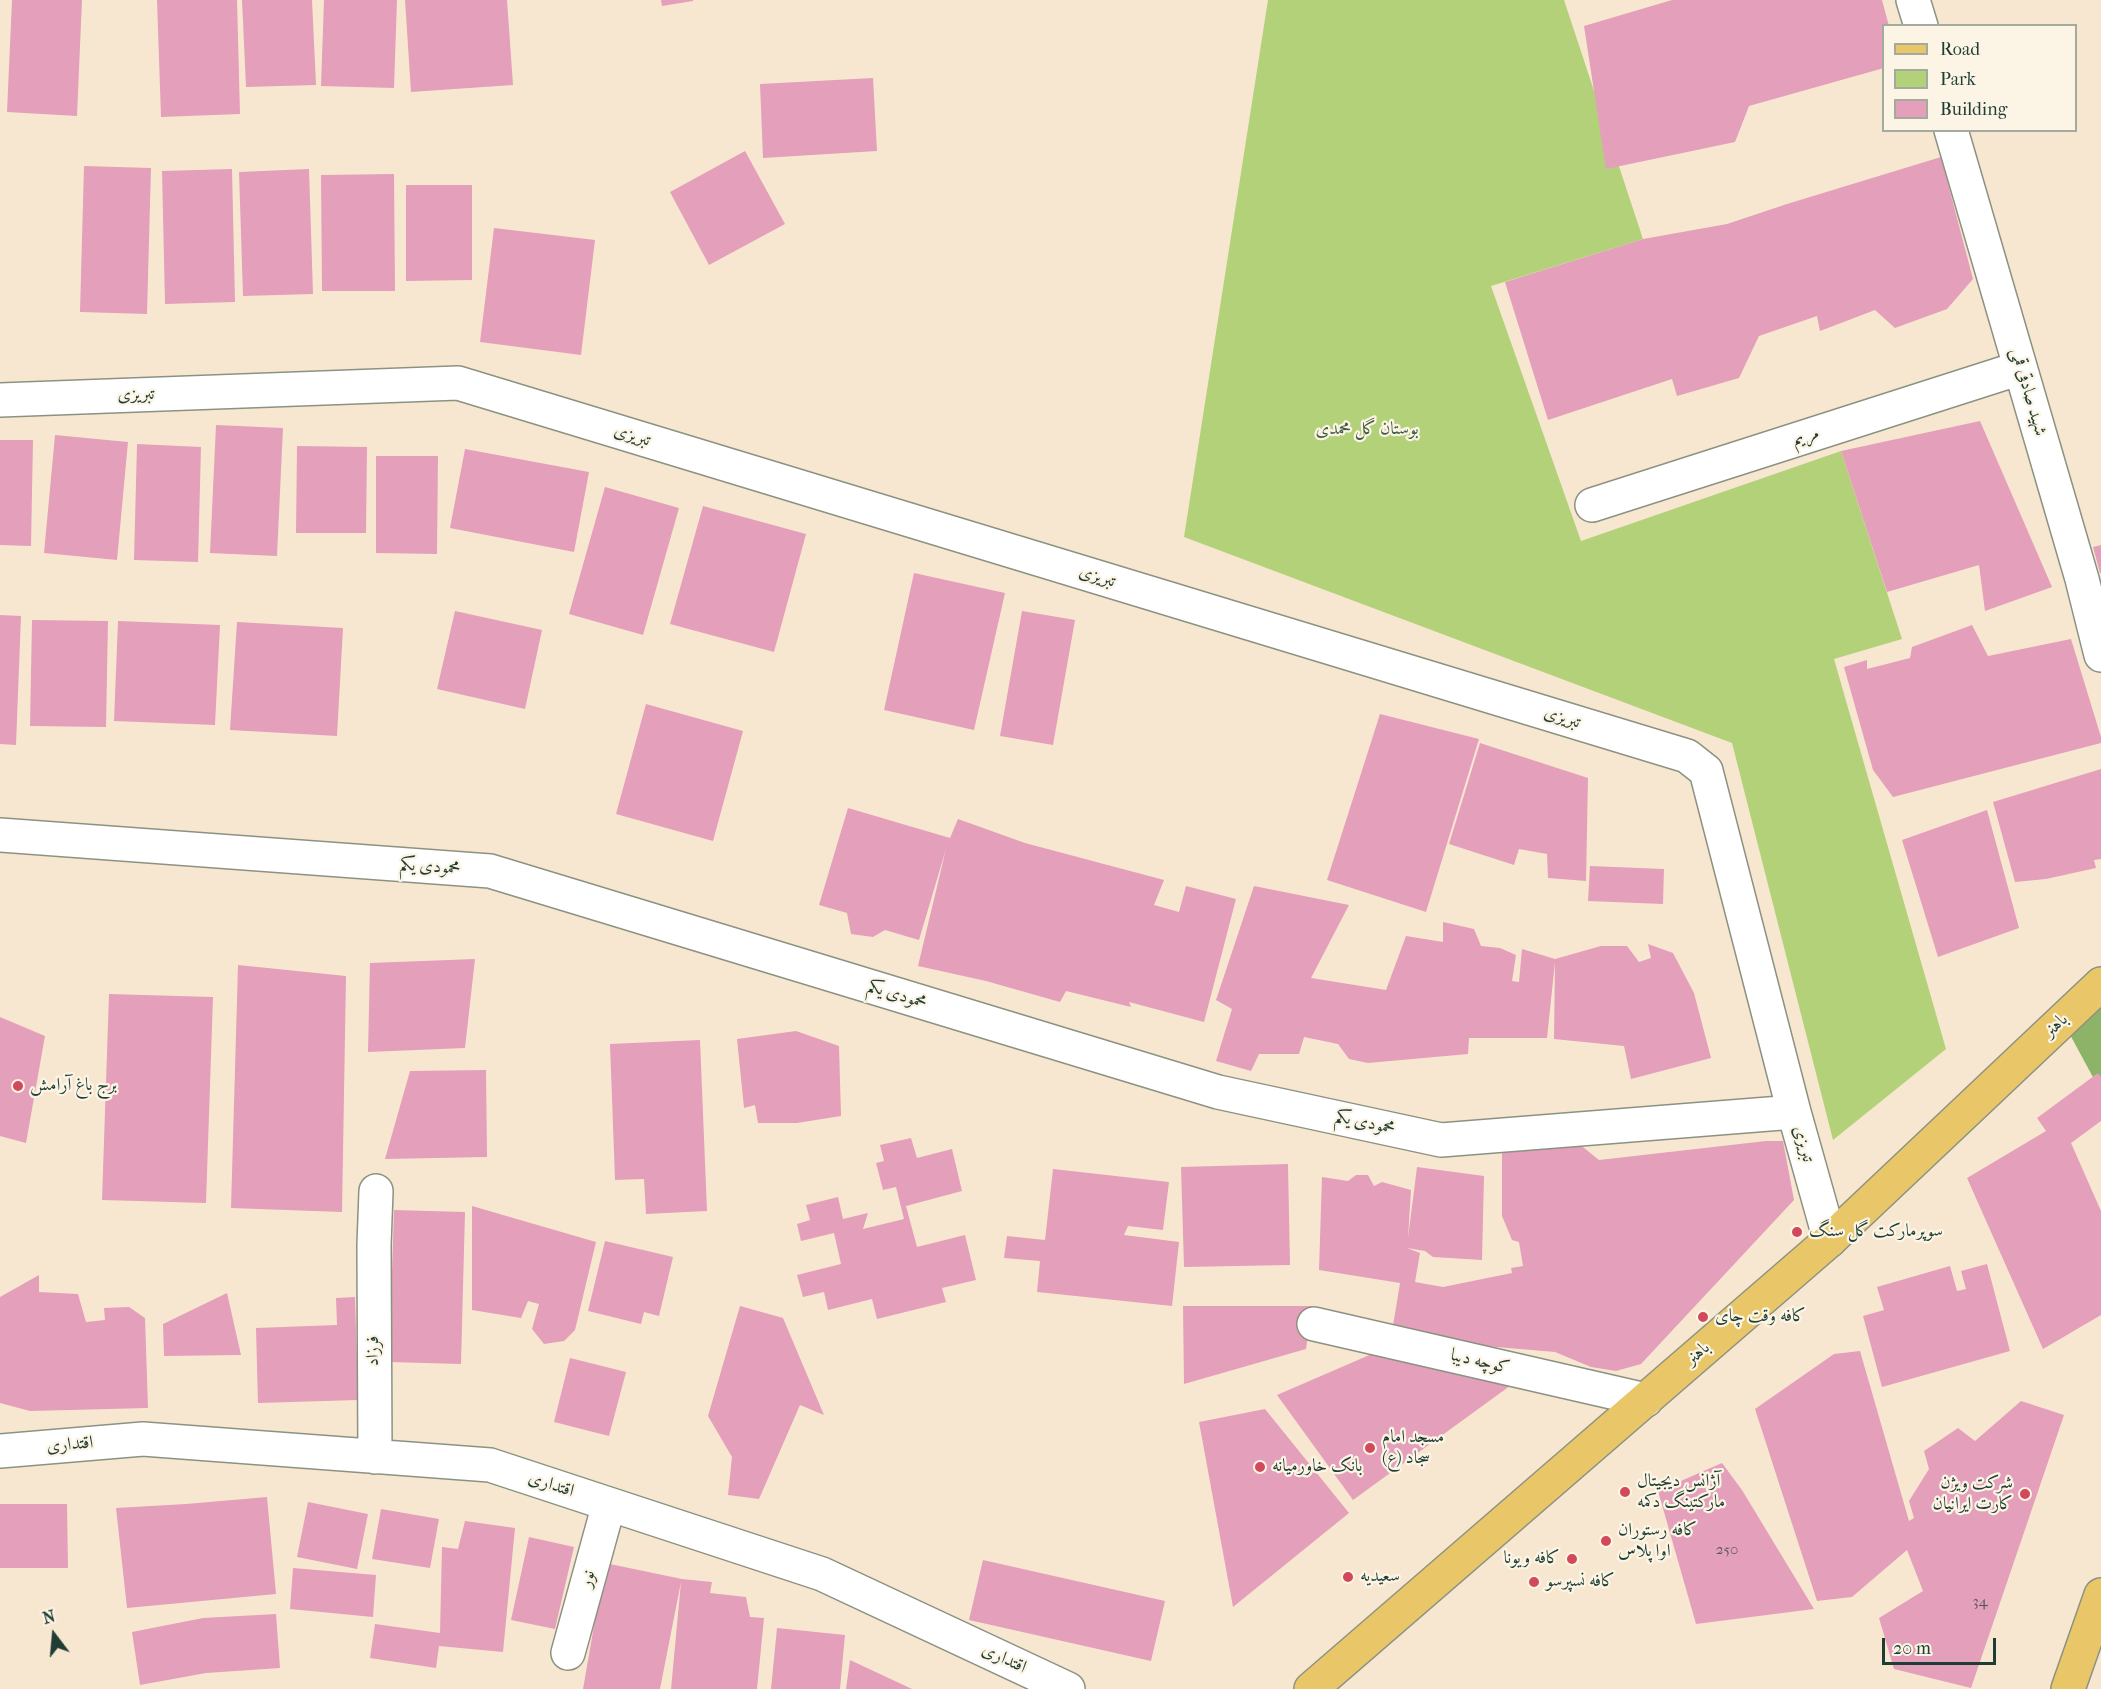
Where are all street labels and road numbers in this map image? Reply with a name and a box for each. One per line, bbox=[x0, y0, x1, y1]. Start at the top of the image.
street label: شهید صادقی قمی bbox=[2005, 346, 2051, 438]
street label: تبریزی bbox=[117, 384, 155, 406]
street label: تبریزی bbox=[611, 420, 653, 452]
street label: مریم bbox=[1790, 423, 1822, 451]
street label: تبریزی bbox=[1076, 561, 1118, 593]
street label: تبریزی bbox=[1541, 702, 1583, 734]
street label: محمودی یکم bbox=[399, 854, 461, 880]
street label: محمودی یکم bbox=[865, 976, 929, 1014]
street label: باهنر bbox=[2039, 1009, 2073, 1043]
street label: محمودی یکم bbox=[1333, 1106, 1397, 1140]
street label: تبریزی bbox=[1788, 1123, 1818, 1165]
street label: فرزاد bbox=[363, 1336, 385, 1366]
street label: باهنر bbox=[1681, 1337, 1715, 1371]
street label: کوچه دیبا bbox=[1448, 1345, 1512, 1379]
street label: اقتداری bbox=[46, 1432, 94, 1458]
street label: اقتداری bbox=[525, 1467, 577, 1503]
street label: نور bbox=[575, 1568, 601, 1590]
street label: اقتداری bbox=[978, 1639, 1030, 1679]

